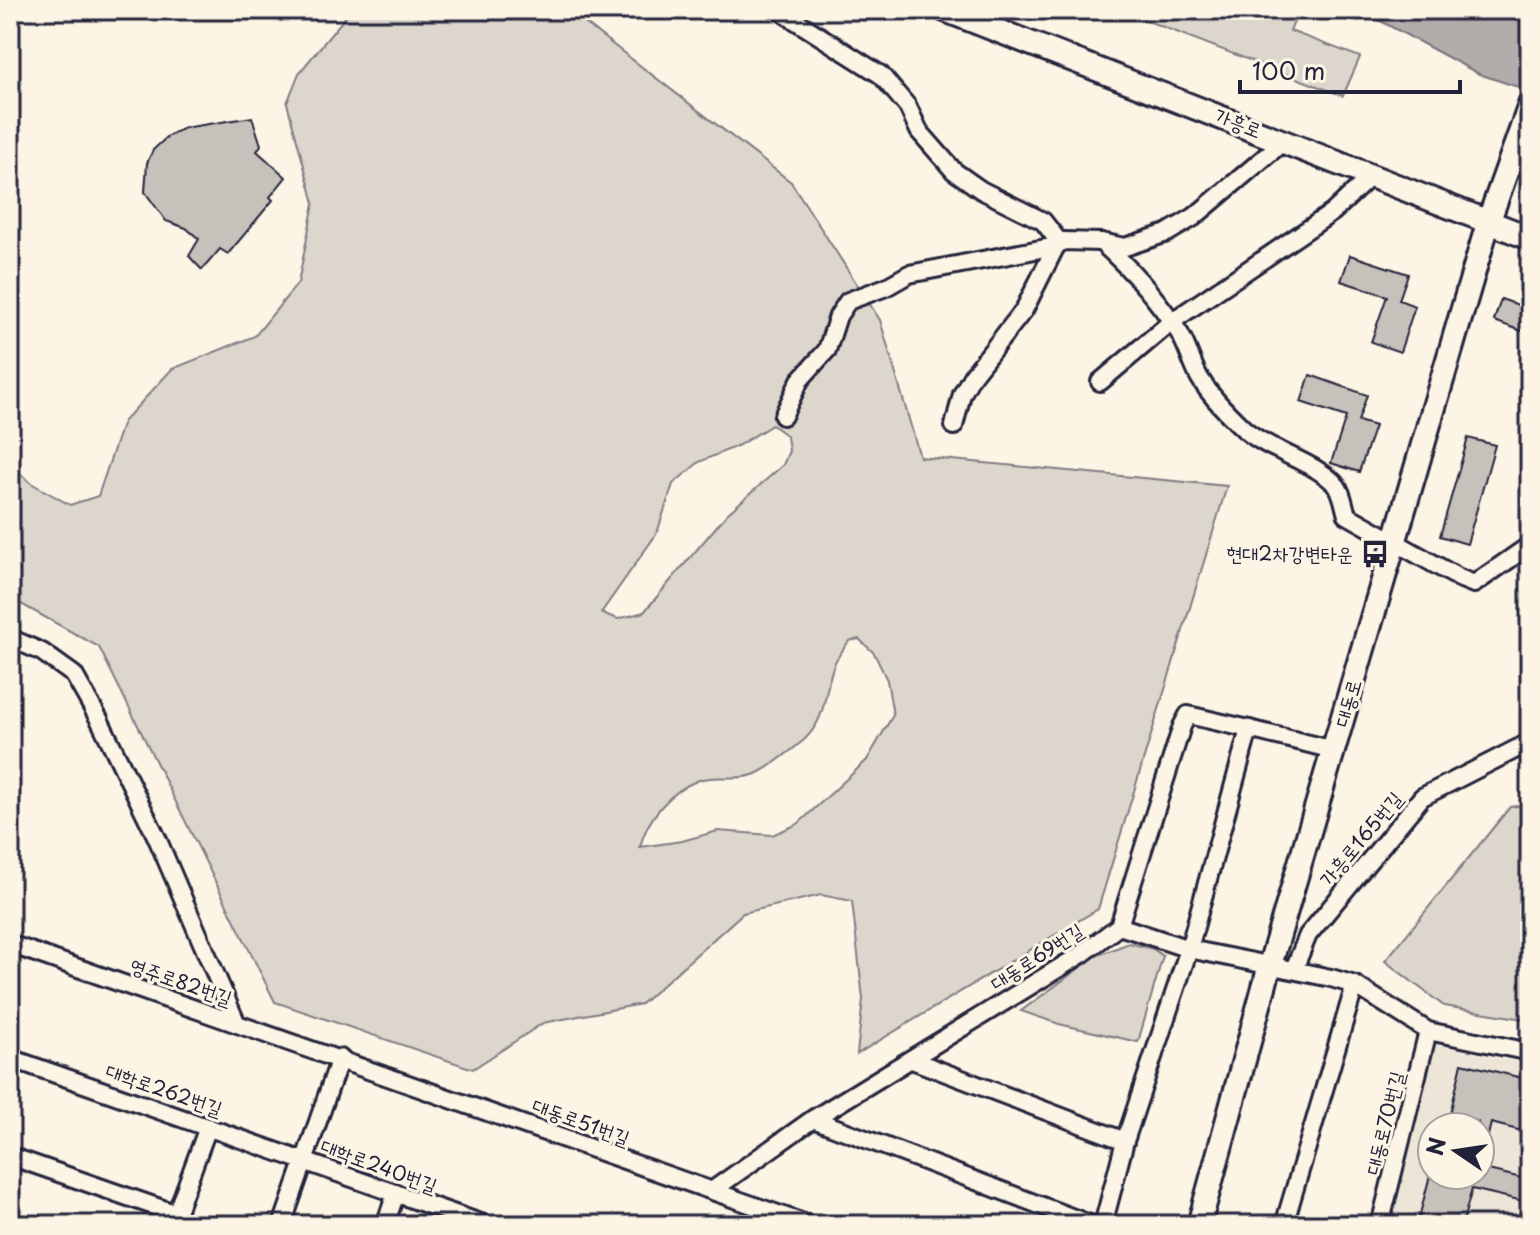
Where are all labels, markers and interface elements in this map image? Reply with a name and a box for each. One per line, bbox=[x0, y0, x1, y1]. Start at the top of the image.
scale bar bbox=[1240, 44, 1460, 94]
text: 100 m bbox=[1252, 52, 1325, 88]
street label: 가흥로 bbox=[1210, 99, 1266, 145]
place label: 현대2차강변타운 bbox=[1226, 538, 1353, 568]
bus stop icon: 현대2차강변타운 bbox=[1360, 539, 1390, 569]
street label: 대동로 bbox=[1326, 675, 1368, 730]
street label: 가흥로165번길 bbox=[1312, 784, 1409, 892]
street label: 대동로69번길 bbox=[984, 915, 1089, 997]
street label: 영주로82번길 bbox=[126, 950, 237, 1013]
street label: 대학로262번길 bbox=[102, 1055, 227, 1123]
street label: 대동로70번길 bbox=[1357, 1068, 1411, 1178]
street label: 대동로51번길 bbox=[528, 1090, 634, 1153]
north arrow bbox=[1416, 1111, 1496, 1191]
street label: 대학로240번길 bbox=[317, 1130, 442, 1200]
text: N bbox=[1417, 1134, 1453, 1158]

